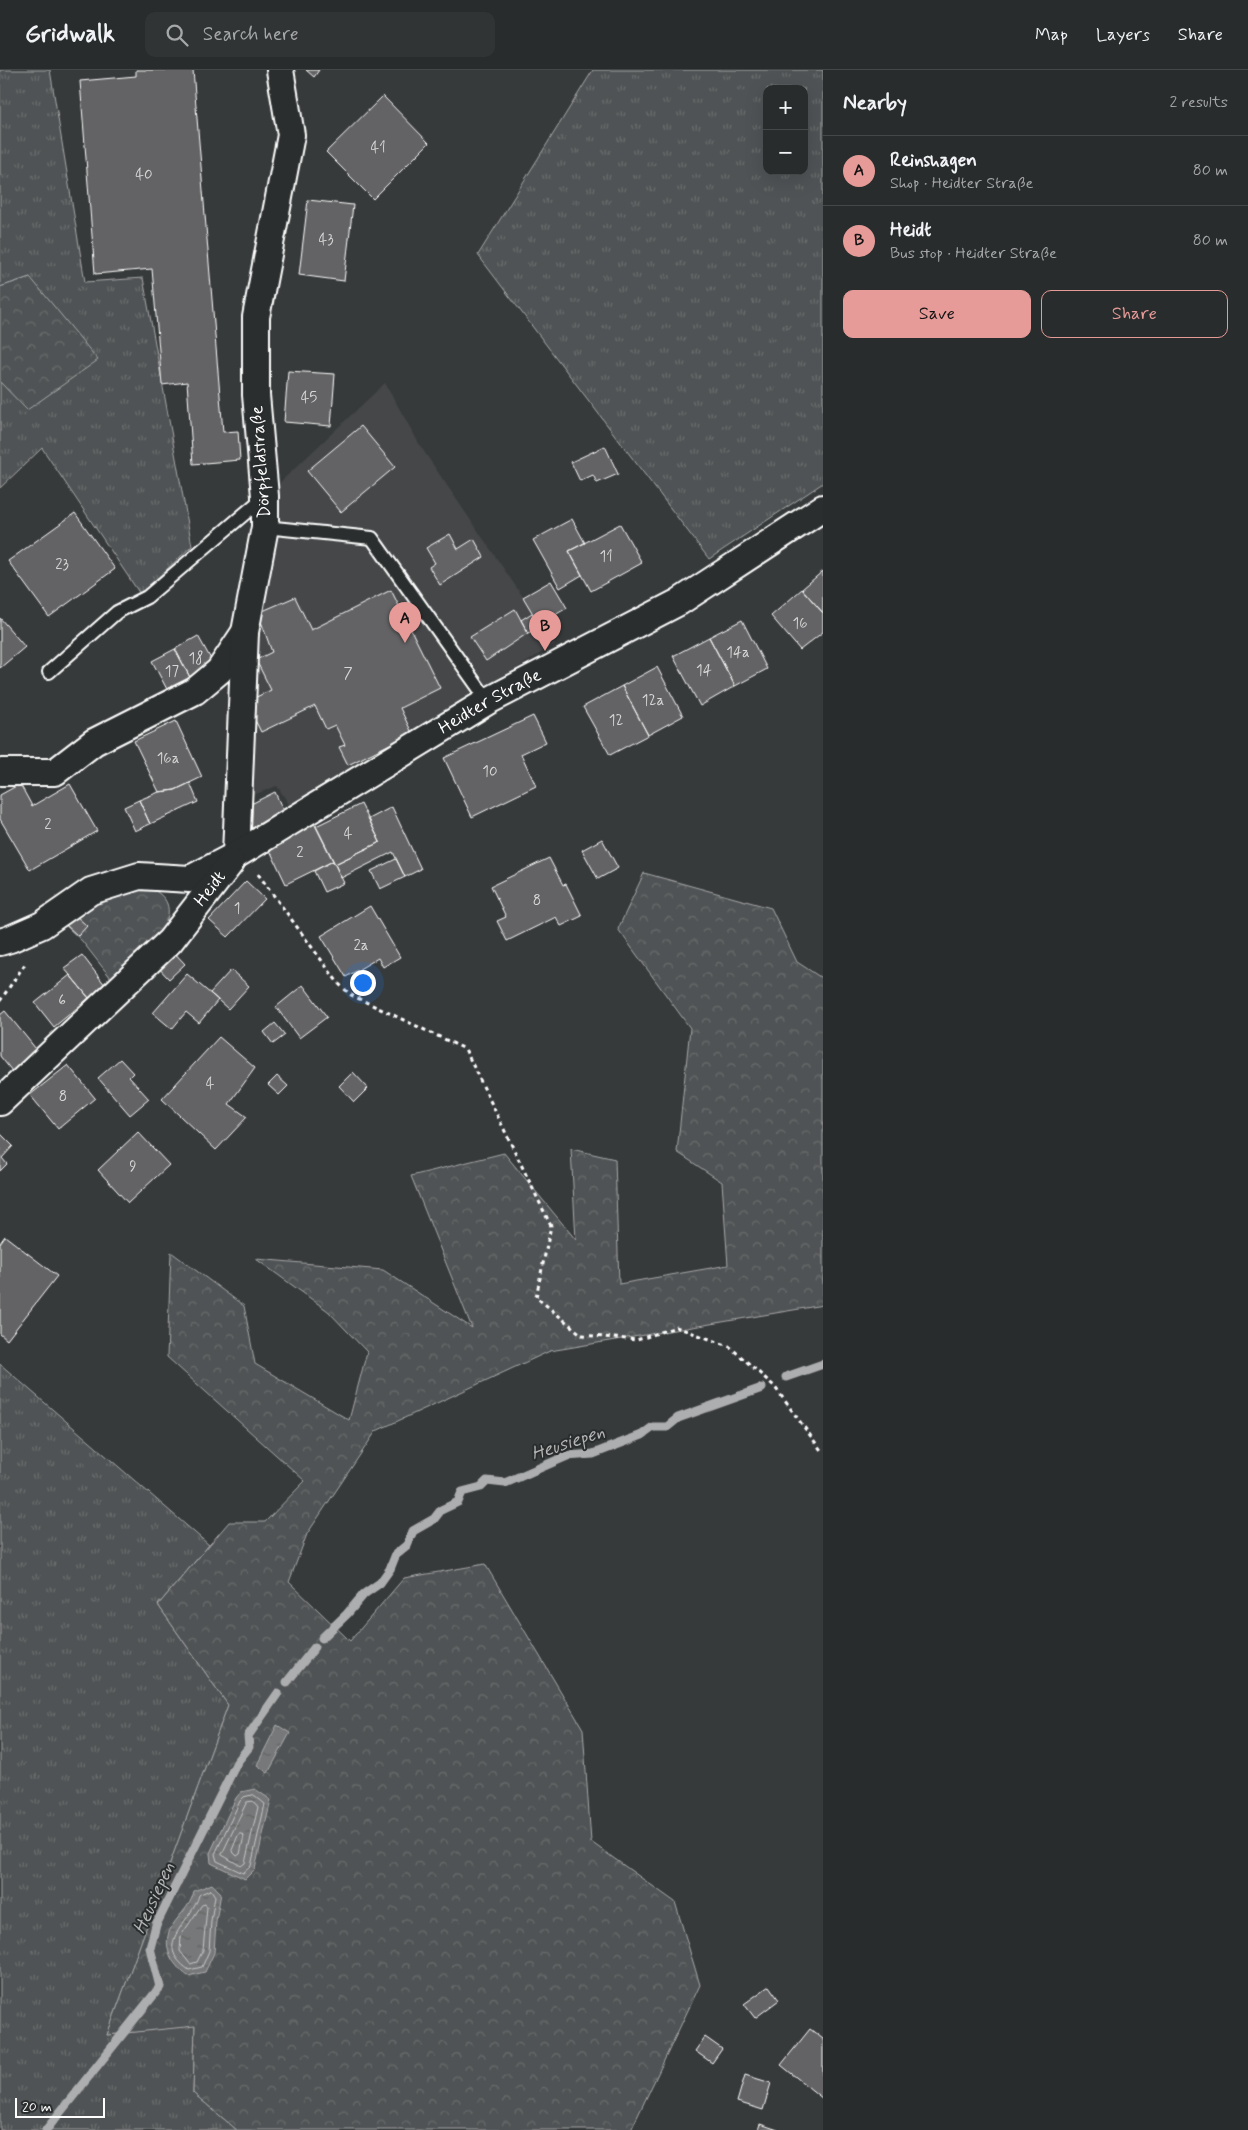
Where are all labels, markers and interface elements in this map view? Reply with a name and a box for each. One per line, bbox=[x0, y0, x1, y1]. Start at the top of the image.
search box bbox=[145, 12, 495, 57]
text: Gridwalk bbox=[25, 19, 115, 50]
icon: search bbox=[163, 21, 191, 49]
text: Search here bbox=[203, 22, 298, 47]
text: Map bbox=[1035, 23, 1068, 47]
text: Layers bbox=[1096, 23, 1150, 47]
text: Share bbox=[1178, 23, 1223, 47]
map controls bbox=[763, 85, 808, 175]
button: + bbox=[763, 85, 808, 130]
text: Nearby bbox=[843, 89, 907, 117]
text: 2 results bbox=[1170, 92, 1228, 113]
button: − bbox=[763, 130, 808, 175]
house number: 41 bbox=[370, 138, 386, 158]
text: Reinshagen bbox=[890, 148, 977, 173]
text: A bbox=[854, 160, 864, 181]
text: 80 m bbox=[1193, 160, 1228, 181]
house number: 40 bbox=[135, 165, 153, 185]
text: Shop · Heidter Straße bbox=[890, 173, 1033, 194]
text: Heidt bbox=[890, 218, 931, 243]
house number: 43 bbox=[318, 230, 334, 250]
text: B bbox=[854, 230, 864, 251]
text: 80 m bbox=[1193, 230, 1228, 251]
text: Bus stop · Heidter Straße bbox=[890, 243, 1057, 264]
button: Save bbox=[843, 290, 1031, 338]
button: Share bbox=[1041, 290, 1228, 338]
house number: 45 bbox=[301, 388, 317, 408]
street label: Dörpfeldstraße bbox=[245, 405, 277, 519]
house number: 11 bbox=[599, 547, 613, 567]
house number: 23 bbox=[55, 555, 69, 575]
pin: A bbox=[389, 602, 421, 643]
pin: B bbox=[529, 610, 561, 651]
house number: 16 bbox=[792, 614, 808, 634]
house number: 14a bbox=[726, 643, 750, 663]
house number: 18 bbox=[189, 649, 203, 669]
house number: 14 bbox=[696, 661, 712, 681]
house number: 17 bbox=[165, 662, 180, 682]
street label: Heidter Straße bbox=[434, 663, 546, 740]
house number: 7 bbox=[343, 664, 353, 684]
house number: 12a bbox=[642, 691, 664, 711]
house number: 12 bbox=[609, 711, 623, 731]
house number: 16a bbox=[157, 749, 180, 769]
house number: 10 bbox=[482, 762, 498, 782]
house number: 2 bbox=[44, 815, 52, 835]
house number: 4 bbox=[344, 824, 353, 844]
house number: 2 bbox=[296, 843, 304, 863]
street label: Heidt bbox=[189, 866, 232, 912]
house number: 8 bbox=[533, 891, 541, 911]
house number: 1 bbox=[234, 899, 240, 919]
house number: 2a bbox=[353, 936, 369, 956]
your location bbox=[350, 970, 376, 996]
house number: 6 bbox=[58, 991, 66, 1011]
house number: 4 bbox=[206, 1074, 215, 1094]
house number: 8 bbox=[59, 1087, 67, 1107]
house number: 9 bbox=[129, 1157, 137, 1177]
water label: Heusiepen bbox=[528, 1419, 608, 1467]
water label: Heusiepen bbox=[127, 1858, 181, 1938]
scale bar bbox=[15, 2095, 105, 2118]
text: 20 m bbox=[22, 2098, 52, 2116]

